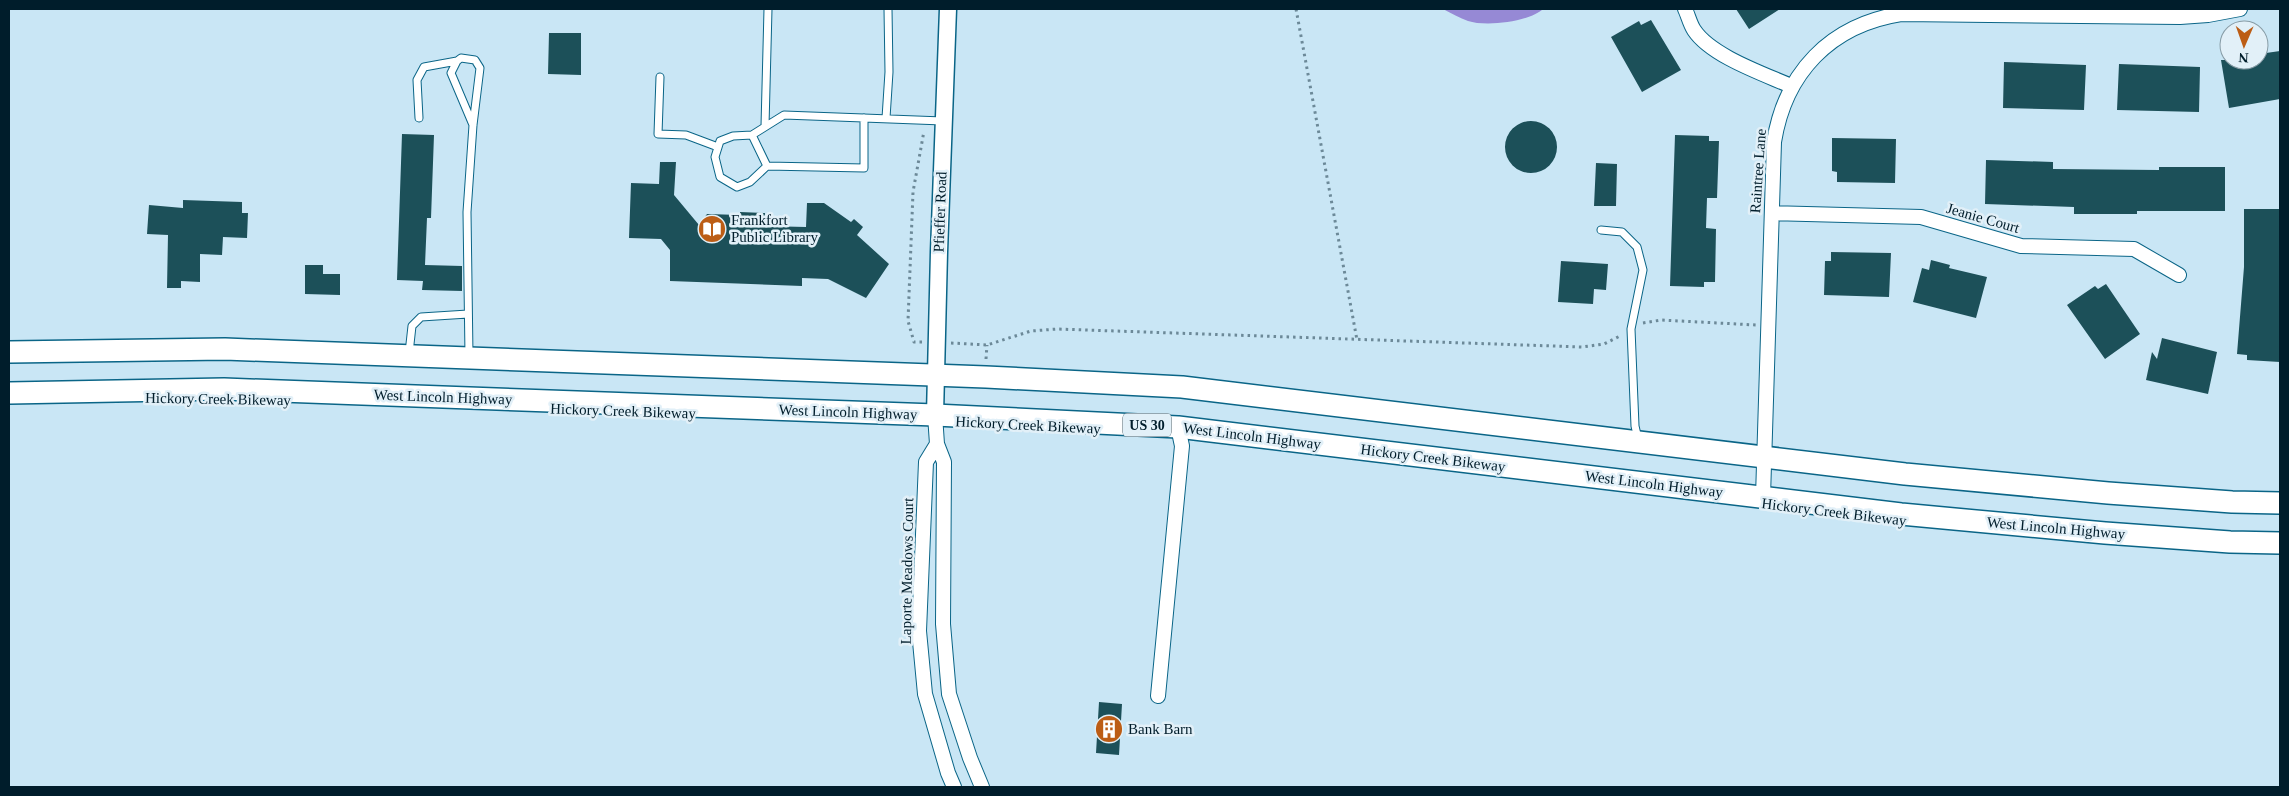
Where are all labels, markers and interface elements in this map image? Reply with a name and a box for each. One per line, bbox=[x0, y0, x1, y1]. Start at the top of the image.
north arrow bbox=[2219, 20, 2269, 70]
text: N bbox=[2238, 50, 2249, 65]
street label: Raintree Lane bbox=[1747, 128, 1769, 214]
street label: Pfieffer Road bbox=[931, 171, 949, 253]
street label: Jeanie Court bbox=[1945, 200, 2022, 236]
place label: Frankfort Public Library bbox=[731, 212, 819, 245]
library icon: Frankfort Public Library bbox=[697, 214, 727, 244]
street label: West Lincoln Highway bbox=[373, 387, 513, 407]
street label: Hickory Creek Bikeway bbox=[145, 390, 292, 408]
street label: Hickory Creek Bikeway bbox=[550, 400, 697, 422]
street label: West Lincoln Highway bbox=[778, 402, 918, 422]
street label: Hickory Creek Bikeway bbox=[955, 413, 1102, 437]
road number: US 30 bbox=[1123, 414, 1171, 436]
street label: West Lincoln Highway bbox=[1182, 420, 1322, 452]
street label: Hickory Creek Bikeway bbox=[1360, 441, 1507, 475]
street label: West Lincoln Highway bbox=[1584, 468, 1724, 500]
street label: Hickory Creek Bikeway bbox=[1761, 495, 1908, 529]
street label: Laporte Meadows Court bbox=[898, 497, 916, 644]
street label: West Lincoln Highway bbox=[1986, 514, 2126, 542]
building icon: Bank Barn bbox=[1094, 714, 1124, 744]
place label: Bank Barn bbox=[1128, 721, 1193, 737]

